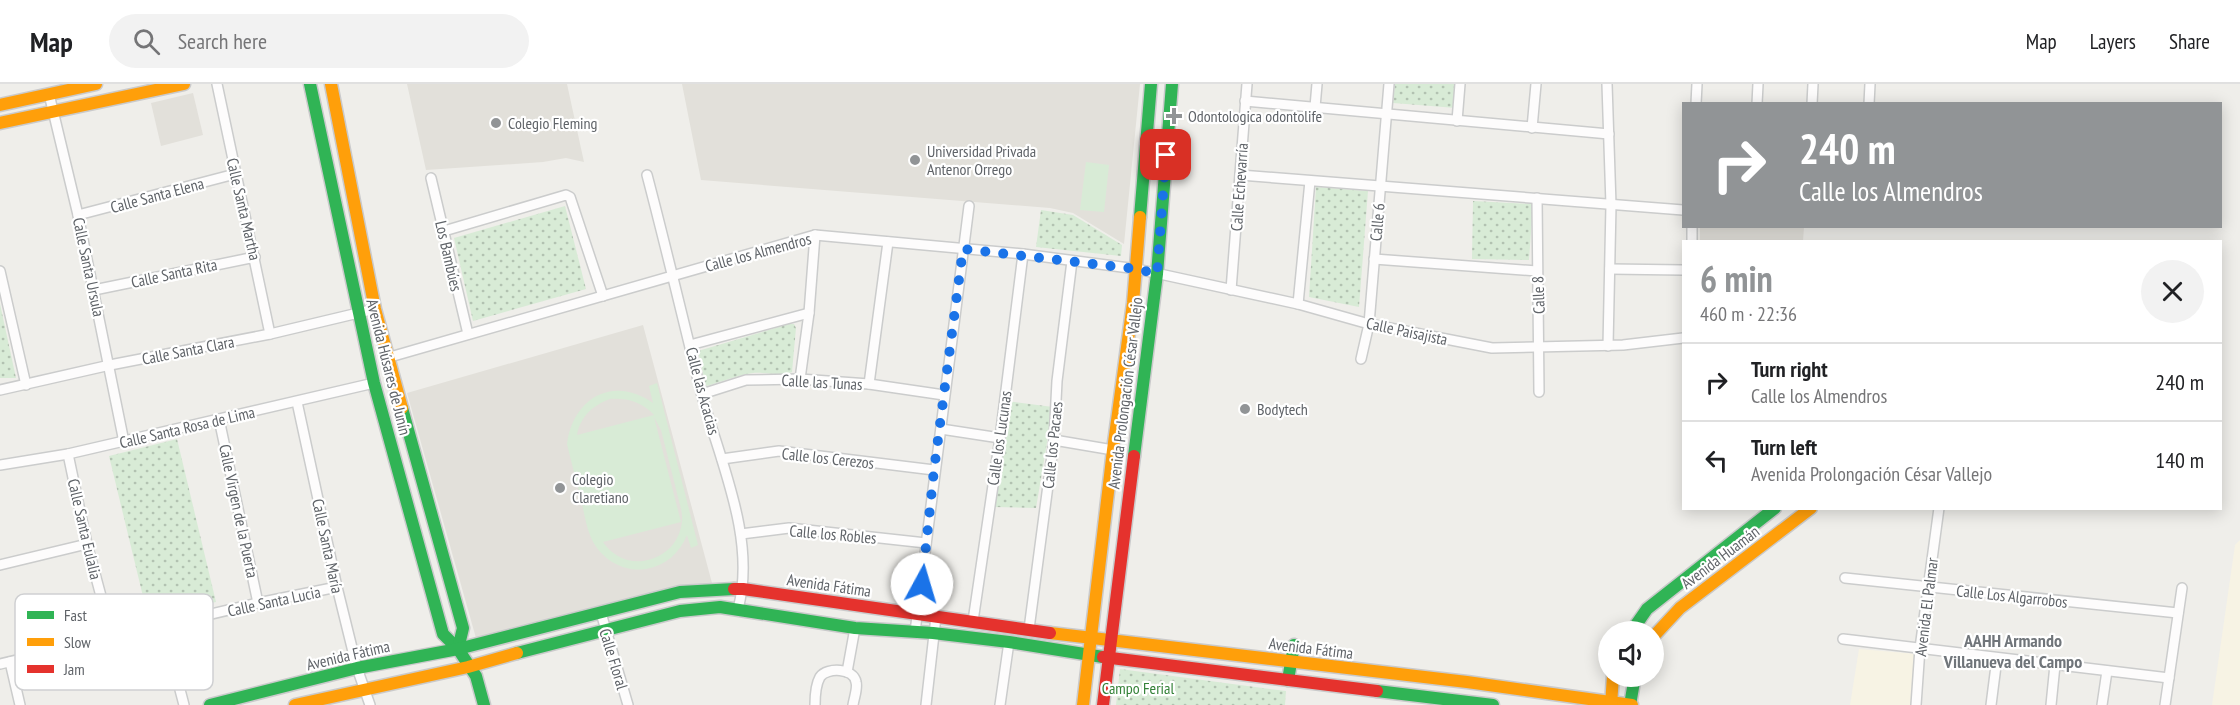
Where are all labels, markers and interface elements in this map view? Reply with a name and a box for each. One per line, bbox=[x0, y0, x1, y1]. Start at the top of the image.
search box bbox=[109, 14, 529, 68]
text: Map bbox=[30, 23, 73, 60]
icon: search bbox=[130, 25, 163, 58]
text: Search here bbox=[178, 27, 267, 55]
text: Map bbox=[2026, 28, 2057, 55]
text: Layers bbox=[2090, 28, 2136, 55]
text: Share bbox=[2169, 28, 2210, 55]
place label: Odontologica odontolife bbox=[1188, 106, 1322, 126]
marker: Odontologica odontolife bbox=[1165, 107, 1183, 125]
place label: Colegio Fleming bbox=[508, 113, 597, 133]
marker: Colegio Fleming bbox=[489, 116, 503, 130]
text: 240 m bbox=[1799, 121, 1896, 176]
icon: right bbox=[1700, 126, 1778, 204]
pin bbox=[1140, 129, 1191, 180]
icon: arrive bbox=[1149, 138, 1182, 171]
place label: Universidad Privada Antenor Orrego bbox=[927, 141, 1036, 179]
street label: Calle Echevarría bbox=[1226, 142, 1252, 232]
marker: Universidad Privada Antenor Orrego bbox=[908, 153, 922, 167]
street label: Calle Santa Martha bbox=[222, 156, 266, 262]
street label: Calle Santa Elena bbox=[108, 173, 206, 217]
text: Calle los Almendros bbox=[1799, 174, 1983, 208]
street label: Calle 6 bbox=[1365, 202, 1389, 242]
street label: Calle Santa Ursula bbox=[69, 216, 109, 318]
street label: Los Bambúes bbox=[431, 219, 467, 293]
street label: Calle los Almendros bbox=[703, 228, 813, 276]
street label: Calle Santa Rita bbox=[129, 254, 219, 292]
text: 6 min bbox=[1700, 255, 1773, 302]
button: close bbox=[2141, 260, 2204, 323]
street label: Calle 8 bbox=[1527, 276, 1549, 314]
street label: Avenida Prolongación César Vallejo bbox=[1103, 296, 1147, 490]
street label: Avenida Húsares de Junín bbox=[362, 297, 416, 437]
text: 460 m · 22:36 bbox=[1700, 301, 1797, 327]
street label: Calle Paisajista bbox=[1365, 313, 1449, 349]
street label: Calle Santa Clara bbox=[140, 331, 236, 369]
street label: Calle las Acacias bbox=[682, 345, 724, 437]
text: Turn right bbox=[1751, 355, 1828, 383]
icon: right bbox=[1700, 366, 1733, 399]
text: 240 m bbox=[2155, 368, 2204, 396]
street label: Calle las Tunas bbox=[781, 370, 863, 394]
text: Calle los Almendros bbox=[1751, 383, 1887, 409]
street label: Calle los Lucunas bbox=[982, 389, 1016, 487]
place label: Bodytech bbox=[1257, 399, 1308, 419]
street label: Calle los Pacaes bbox=[1037, 400, 1067, 490]
street label: Calle Santa Rosa de Lima bbox=[117, 402, 257, 452]
marker: Bodytech bbox=[1238, 402, 1252, 416]
text: Turn left bbox=[1751, 433, 1817, 461]
street label: Calle Virgen de la Puerta bbox=[215, 442, 263, 580]
street label: Calle los Cerezos bbox=[781, 443, 875, 473]
icon: left bbox=[1700, 444, 1733, 477]
text: 140 m bbox=[2155, 446, 2204, 474]
text: Avenida Prolongación César Vallejo bbox=[1751, 461, 1992, 487]
place label: Colegio Claretiano bbox=[572, 469, 629, 507]
street label: Calle Santa Eulalia bbox=[64, 477, 106, 581]
marker: Colegio Claretiano bbox=[553, 481, 567, 495]
street label: Calle Santa María bbox=[308, 497, 348, 595]
street label: Calle los Robles bbox=[789, 520, 877, 548]
street label: Avenida Huamán bbox=[1677, 521, 1763, 593]
position arrow bbox=[890, 552, 954, 616]
street label: Avenida El Palmar bbox=[1910, 556, 1942, 657]
street label: Avenida Fátima bbox=[786, 569, 872, 601]
street label: Calle Los Algarrobos bbox=[1955, 580, 2069, 612]
street label: Calle Santa Lucia bbox=[226, 581, 322, 621]
legend bbox=[15, 594, 213, 690]
text: Fast bbox=[64, 605, 87, 625]
map controls bbox=[1598, 621, 1664, 687]
button: sound bbox=[1598, 621, 1664, 687]
street label: Calle Floral bbox=[595, 626, 633, 692]
district label: AAHH Armando Villanueva del Campo bbox=[1943, 629, 2082, 673]
text: Slow bbox=[64, 632, 91, 652]
street label: Avenida Fátima bbox=[1268, 633, 1354, 663]
street label: Avenida Fátima bbox=[304, 636, 392, 674]
text: Jam bbox=[63, 659, 85, 679]
park label: Campo Ferial bbox=[1102, 678, 1174, 698]

